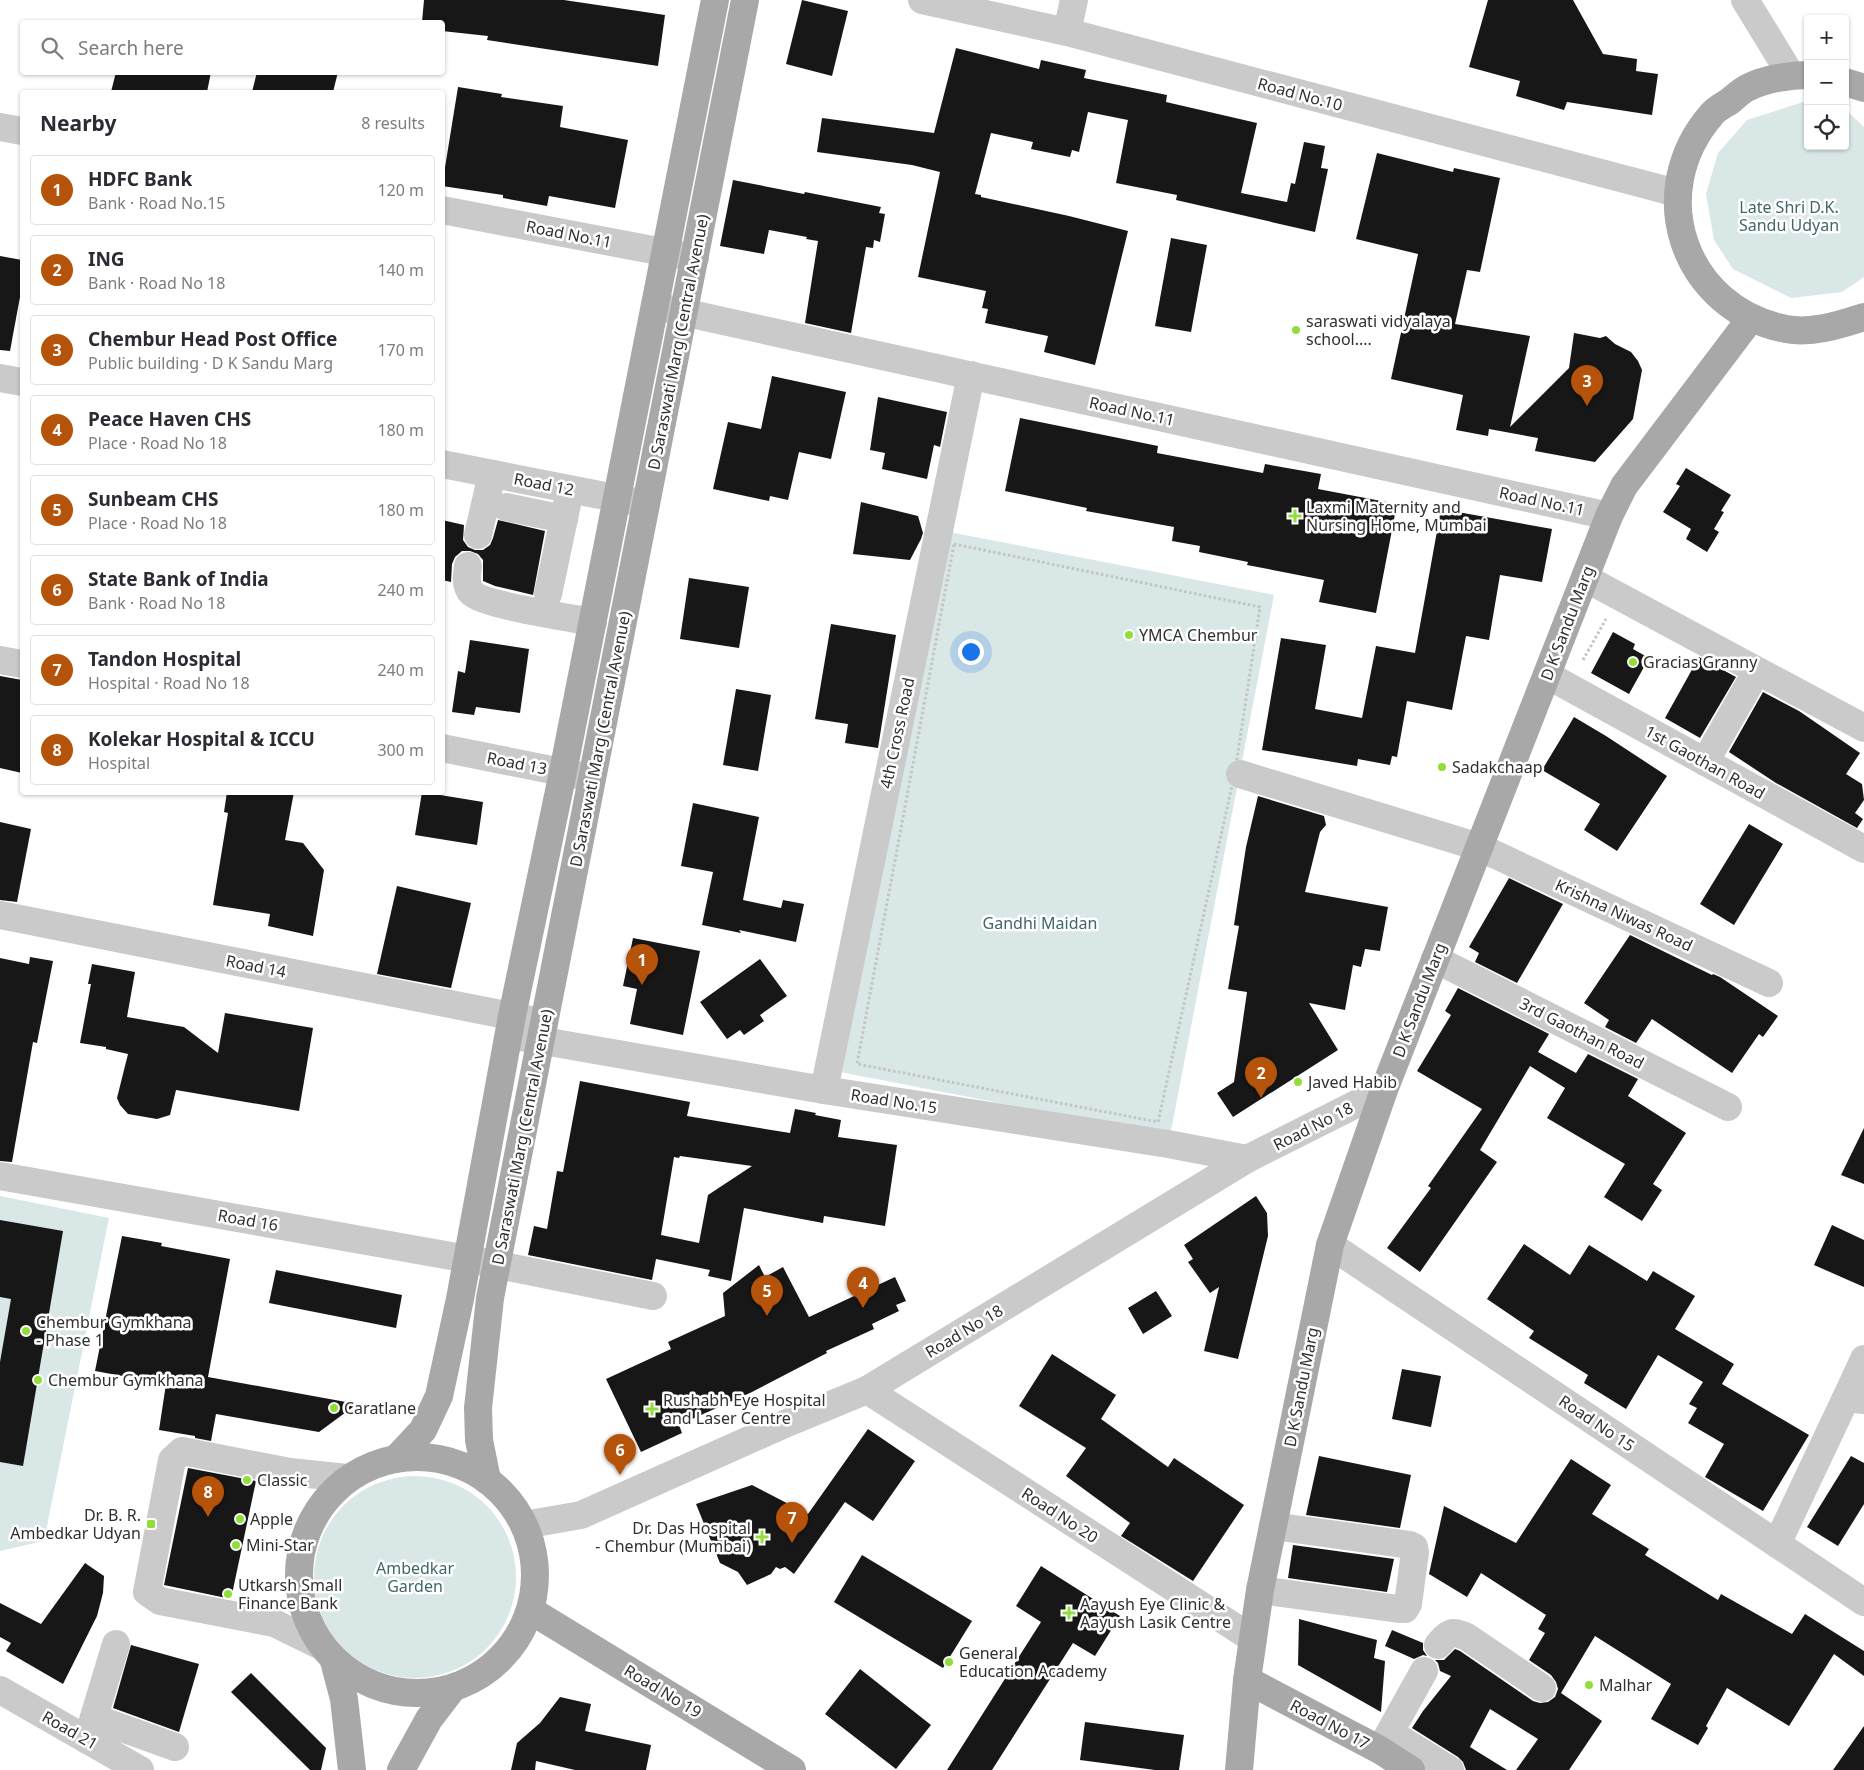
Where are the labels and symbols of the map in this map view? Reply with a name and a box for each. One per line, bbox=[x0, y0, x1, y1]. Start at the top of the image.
street label: Road No.10 bbox=[1255, 72, 1345, 116]
park label: Late Shri D.K. Sandu Udyan bbox=[1739, 196, 1839, 236]
street label: D Saraswati Marg (Central Avenue) bbox=[642, 212, 714, 472]
street label: Road No.11 bbox=[524, 215, 614, 253]
place label: saraswati vidyalaya school.... bbox=[1306, 310, 1451, 350]
marker: saraswati vidyalaya school.... bbox=[1290, 324, 1302, 336]
pin: 3 bbox=[1571, 365, 1603, 406]
street label: Road No.11 bbox=[1087, 391, 1177, 431]
street label: Road 12 bbox=[512, 467, 576, 501]
street label: Road No.11 bbox=[1497, 481, 1587, 521]
place label: Laxmi Maternity and Nursing Home, Mumbai bbox=[1306, 496, 1487, 536]
marker: Laxmi Maternity and Nursing Home, Mumbai bbox=[1288, 509, 1302, 523]
street label: D K Sandu Marg bbox=[1535, 562, 1599, 684]
street label: D Saraswati Marg (Central Avenue) bbox=[564, 609, 636, 869]
place label: YMCA Chembur bbox=[1139, 624, 1258, 646]
marker: YMCA Chembur bbox=[1123, 629, 1135, 641]
your location bbox=[958, 639, 984, 665]
place label: Gracias Granny bbox=[1643, 651, 1758, 673]
marker: Gracias Granny bbox=[1627, 656, 1639, 668]
street label: 4th Cross Road bbox=[874, 675, 920, 791]
street label: 1st Gaothan Road bbox=[1641, 720, 1769, 804]
street label: Road 13 bbox=[485, 746, 549, 780]
place label: Sadakchaap bbox=[1452, 756, 1542, 778]
marker: Sadakchaap bbox=[1436, 761, 1448, 773]
street label: Krishna Niwas Road bbox=[1552, 873, 1696, 957]
park label: Gandhi Maidan bbox=[983, 912, 1097, 934]
street label: D K Sandu Marg bbox=[1387, 939, 1451, 1061]
pin: 1 bbox=[626, 944, 658, 985]
street label: Road 14 bbox=[224, 949, 288, 983]
street label: 3rd Gaothan Road bbox=[1516, 992, 1648, 1074]
street label: D Saraswati Marg (Central Avenue) bbox=[486, 1007, 558, 1267]
pin: 2 bbox=[1245, 1057, 1277, 1098]
place label: Javed Habib bbox=[1306, 1071, 1397, 1093]
marker: Javed Habib bbox=[1292, 1076, 1304, 1088]
street label: Road No.15 bbox=[849, 1083, 939, 1119]
street label: Road No 18 bbox=[1269, 1096, 1357, 1156]
street label: Road 16 bbox=[216, 1204, 280, 1236]
pin: 4 bbox=[847, 1267, 879, 1308]
pin: 5 bbox=[751, 1275, 783, 1316]
street label: Road No 18 bbox=[921, 1299, 1007, 1363]
place label: Chembur Gymkhana - Phase 1 bbox=[36, 1311, 192, 1351]
marker: Chembur Gymkhana - Phase 1 bbox=[20, 1325, 32, 1337]
street label: D K Sandu Marg bbox=[1279, 1325, 1323, 1449]
place label: Chembur Gymkhana bbox=[48, 1369, 204, 1391]
marker: Chembur Gymkhana bbox=[32, 1374, 44, 1386]
place label: Rushabh Eye Hospital and Laser Centre bbox=[663, 1389, 826, 1429]
street label: Road No 15 bbox=[1555, 1390, 1639, 1456]
place label: Caratlane bbox=[344, 1397, 416, 1419]
marker: Caratlane bbox=[328, 1402, 340, 1414]
marker: Rushabh Eye Hospital and Laser Centre bbox=[645, 1402, 659, 1416]
pin: 6 bbox=[604, 1434, 636, 1475]
place label: Classic bbox=[257, 1469, 308, 1491]
marker: Classic bbox=[241, 1474, 253, 1486]
pin: 8 bbox=[192, 1476, 224, 1517]
street label: Road No 20 bbox=[1018, 1482, 1102, 1548]
pin: 7 bbox=[776, 1502, 808, 1543]
place label: Dr. B. R. Ambedkar Udyan bbox=[10, 1504, 141, 1544]
place label: Apple bbox=[250, 1508, 293, 1530]
marker: Apple bbox=[234, 1513, 246, 1525]
place label: Dr. Das Hospital - Chembur (Mumbai) bbox=[595, 1517, 751, 1557]
marker: Dr. B. R. Ambedkar Udyan bbox=[145, 1518, 157, 1530]
marker: Dr. Das Hospital - Chembur (Mumbai) bbox=[755, 1530, 769, 1544]
place label: Mini-Star bbox=[246, 1534, 314, 1556]
marker: Mini-Star bbox=[230, 1539, 242, 1551]
park label: Ambedkar Garden bbox=[376, 1557, 454, 1597]
place label: Utkarsh Small Finance Bank bbox=[238, 1574, 342, 1614]
marker: Utkarsh Small Finance Bank bbox=[222, 1588, 234, 1600]
place label: Aayush Eye Clinic & Aayush Lasik Centre bbox=[1080, 1593, 1231, 1633]
marker: Aayush Eye Clinic & Aayush Lasik Centre bbox=[1062, 1606, 1076, 1620]
place label: General Education Academy bbox=[959, 1642, 1108, 1682]
marker: General Education Academy bbox=[943, 1656, 955, 1668]
street label: Road No 19 bbox=[620, 1659, 706, 1723]
place label: Malhar bbox=[1599, 1674, 1652, 1696]
marker: Malhar bbox=[1583, 1679, 1595, 1691]
street label: Road No 17 bbox=[1286, 1694, 1374, 1754]
street label: Road 21 bbox=[38, 1705, 102, 1755]

